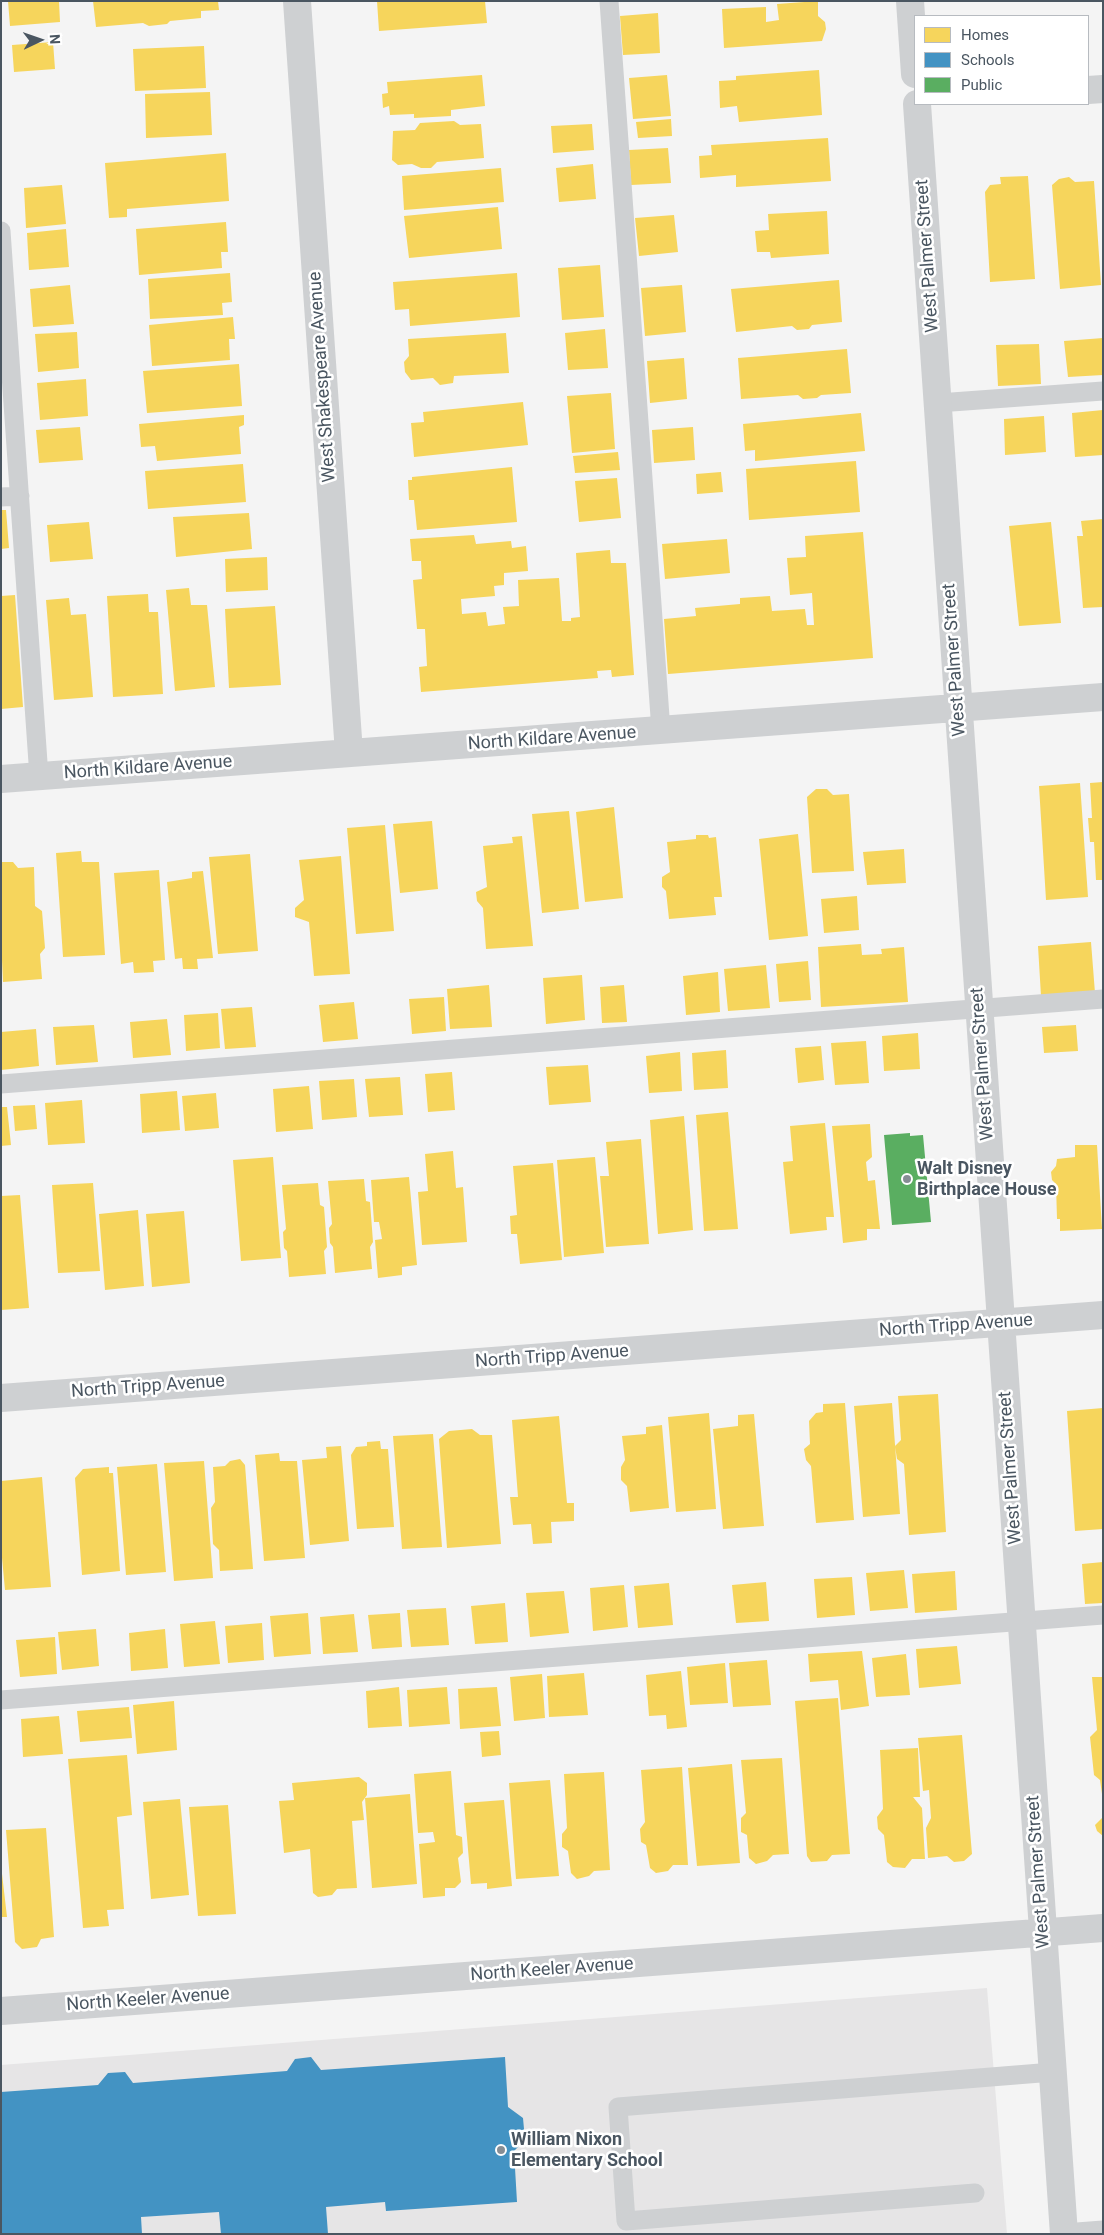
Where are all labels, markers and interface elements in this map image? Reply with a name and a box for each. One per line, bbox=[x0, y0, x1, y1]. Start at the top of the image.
north arrow bbox=[15, 15, 65, 65]
legend bbox=[914, 15, 1089, 105]
text: Homes bbox=[961, 26, 1009, 44]
text: N bbox=[47, 34, 63, 45]
text: Schools bbox=[961, 51, 1015, 69]
text: Public bbox=[961, 76, 1002, 94]
street label: West Palmer Street bbox=[912, 179, 944, 333]
street label: West Shakespeare Avenue bbox=[305, 271, 341, 483]
street label: West Palmer Street bbox=[939, 583, 971, 737]
street label: North Kildare Avenue bbox=[467, 722, 637, 756]
street label: North Kildare Avenue bbox=[63, 751, 233, 785]
street label: West Palmer Street bbox=[967, 987, 999, 1141]
place label: Walt Disney Birthplace House bbox=[917, 1158, 1056, 1200]
marker: Walt Disney Birthplace House bbox=[901, 1173, 913, 1185]
street label: North Tripp Avenue bbox=[878, 1310, 1034, 1342]
street label: North Tripp Avenue bbox=[474, 1341, 630, 1373]
street label: North Tripp Avenue bbox=[70, 1371, 226, 1403]
street label: West Palmer Street bbox=[995, 1391, 1027, 1545]
street label: West Palmer Street bbox=[1023, 1795, 1055, 1949]
street label: North Keeler Avenue bbox=[470, 1954, 634, 1986]
street label: North Keeler Avenue bbox=[66, 1984, 230, 2016]
place label: William Nixon Elementary School bbox=[511, 2129, 663, 2172]
marker: William Nixon Elementary School bbox=[495, 2144, 507, 2156]

